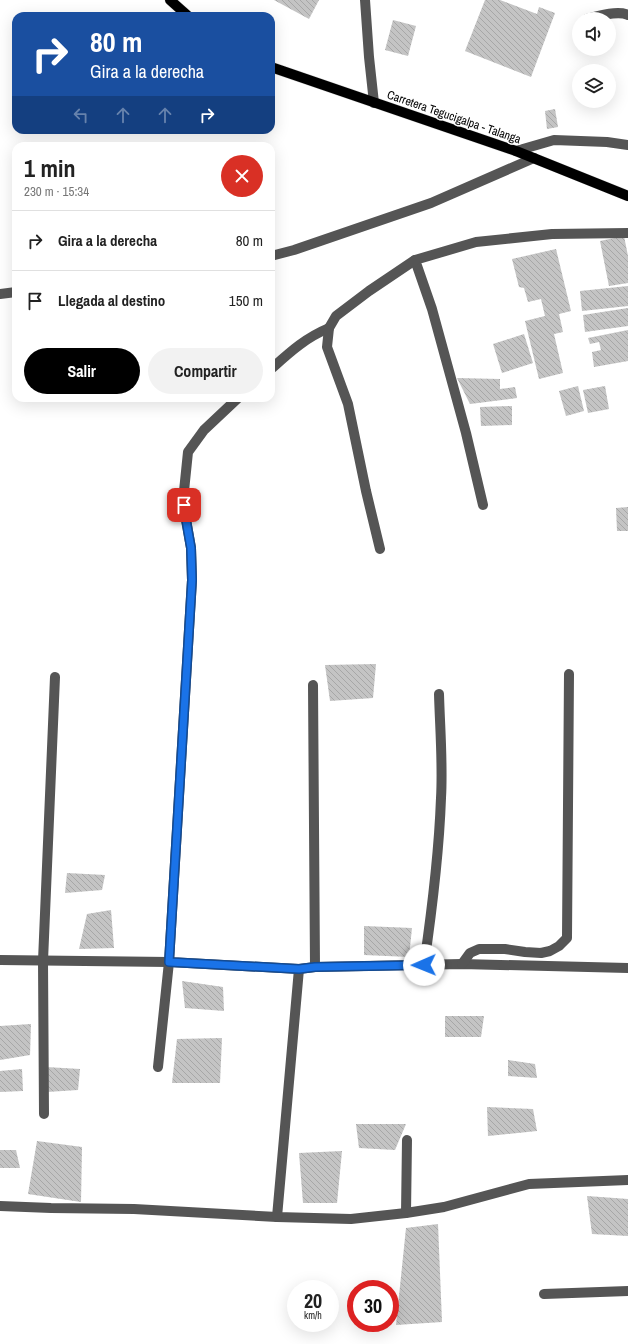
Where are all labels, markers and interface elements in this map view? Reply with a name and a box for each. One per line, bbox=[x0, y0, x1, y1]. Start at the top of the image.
map controls bbox=[572, 12, 616, 108]
button: sound bbox=[572, 12, 616, 56]
text: 80 m bbox=[90, 23, 142, 61]
icon: right bbox=[24, 28, 76, 80]
text: Gira a la derecha bbox=[90, 59, 204, 84]
button: layers bbox=[572, 64, 616, 108]
street label: Carretera Tegucigalpa - Talanga bbox=[385, 87, 523, 148]
icon: left bbox=[70, 104, 92, 126]
icon: ahead bbox=[112, 104, 134, 126]
icon: ahead bbox=[154, 104, 176, 126]
icon: right bbox=[196, 104, 218, 126]
text: 1 min bbox=[24, 152, 75, 184]
button: close bbox=[221, 155, 263, 197]
text: 230 m · 15:34 bbox=[24, 183, 89, 200]
icon: right bbox=[24, 230, 46, 252]
text: Gira a la derecha bbox=[58, 230, 157, 251]
text: 80 m bbox=[236, 230, 263, 251]
icon: arrive bbox=[24, 290, 46, 312]
text: Llegada al destino bbox=[58, 290, 165, 311]
text: 150 m bbox=[229, 290, 263, 311]
button: Salir bbox=[24, 348, 140, 394]
button: Compartir bbox=[148, 348, 263, 394]
pin bbox=[167, 488, 201, 522]
icon: arrive bbox=[173, 494, 195, 516]
position arrow bbox=[403, 944, 445, 986]
speed limit sign: 30 bbox=[347, 1280, 399, 1332]
text: 20 bbox=[304, 1287, 322, 1314]
text: km/h bbox=[304, 1309, 322, 1322]

